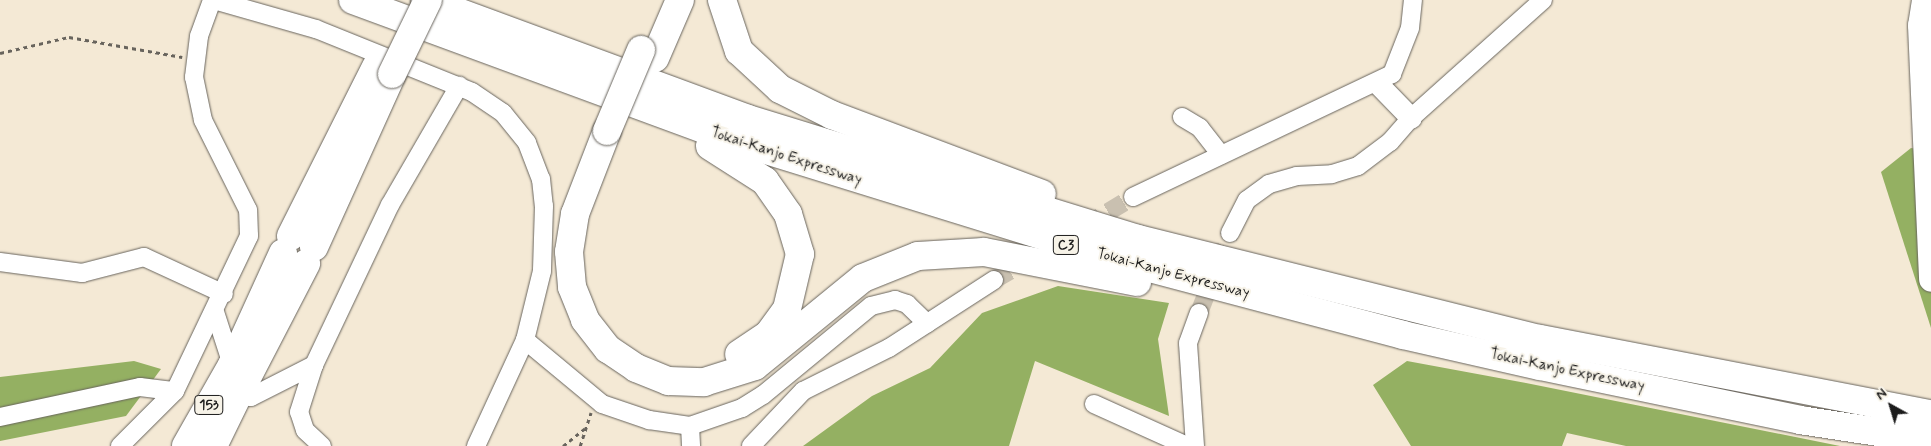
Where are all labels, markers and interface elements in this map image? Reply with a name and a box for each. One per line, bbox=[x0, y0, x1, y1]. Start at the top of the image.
street label: Tokai-Kanjo Expressway bbox=[707, 124, 865, 190]
road number: C3 bbox=[1052, 234, 1080, 256]
street label: Tokai-Kanjo Expressway bbox=[1094, 245, 1252, 303]
street label: Tokai-Kanjo Expressway bbox=[1487, 346, 1647, 396]
north arrow bbox=[1866, 381, 1916, 431]
text: N bbox=[1872, 384, 1891, 404]
road number: 153 bbox=[194, 394, 224, 416]

